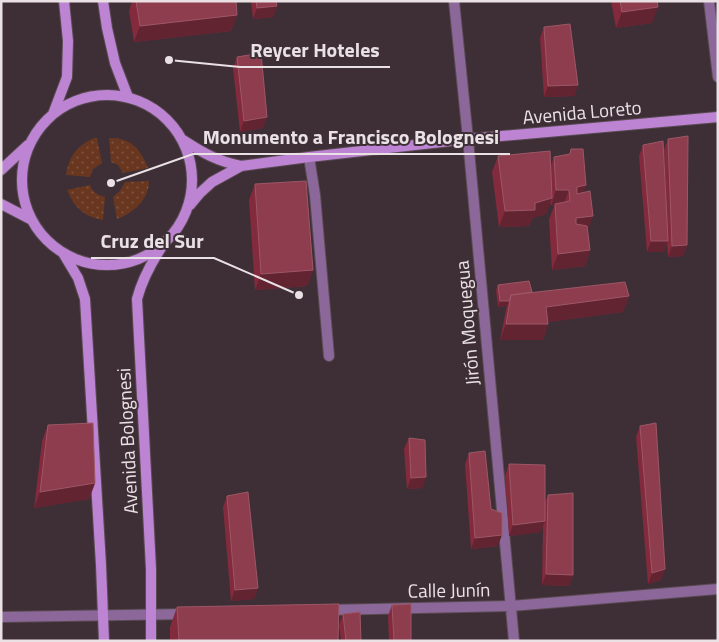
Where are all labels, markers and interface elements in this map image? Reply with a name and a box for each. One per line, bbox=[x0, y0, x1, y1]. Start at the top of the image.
callout: Reycer Hoteles bbox=[240, 32, 390, 67]
text: Reycer Hoteles bbox=[250, 34, 380, 65]
street label: Avenida Loreto bbox=[521, 92, 643, 131]
callout: Monumento a Francisco Bolognesi bbox=[193, 119, 510, 154]
text: Monumento a Francisco Bolognesi bbox=[203, 121, 499, 152]
callout: Cruz del Sur bbox=[91, 223, 214, 258]
text: Cruz del Sur bbox=[100, 225, 204, 256]
street label: Jirón Moquegua bbox=[447, 259, 486, 387]
street label: Avenida Bolognesi bbox=[108, 367, 145, 515]
street label: Calle Junín bbox=[407, 574, 491, 605]

